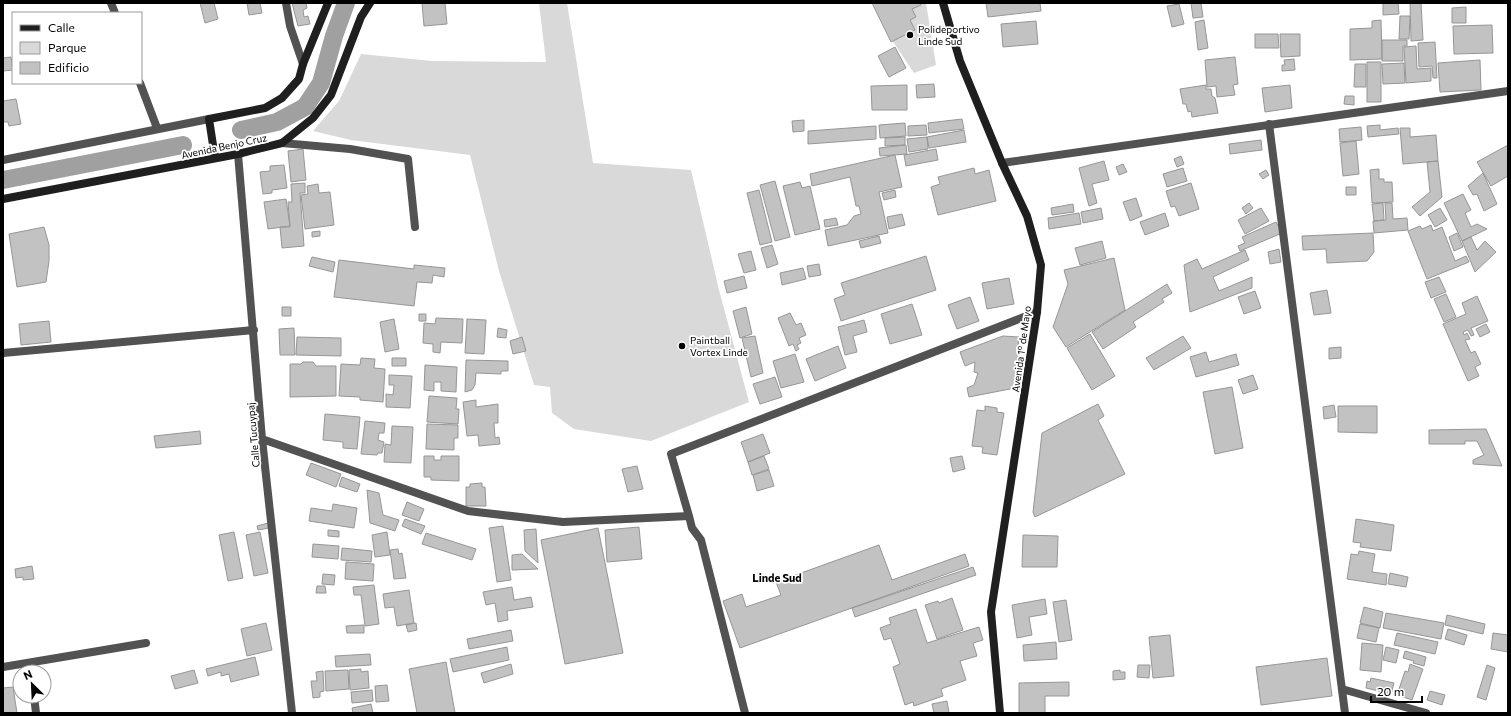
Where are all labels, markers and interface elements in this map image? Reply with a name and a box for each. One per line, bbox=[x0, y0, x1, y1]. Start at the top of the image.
legend bbox=[12, 12, 142, 84]
text: Calle bbox=[48, 20, 75, 34]
place label: Polideportivo Linde Sud bbox=[918, 23, 980, 47]
marker: Polideportivo Linde Sud bbox=[905, 30, 915, 40]
text: Parque bbox=[48, 40, 86, 54]
text: Edificio bbox=[48, 60, 89, 74]
street label: Avenida Benjo Cruz bbox=[180, 131, 268, 161]
street label: Avenida 1º de Mayo bbox=[1009, 305, 1033, 393]
place label: Paintball Vortex Linde bbox=[690, 334, 748, 358]
marker: Paintball Vortex Linde bbox=[677, 341, 687, 351]
street label: Calle Tucuypaj bbox=[244, 402, 262, 468]
district label: Linde Sud bbox=[752, 571, 802, 584]
north arrow bbox=[12, 664, 52, 704]
text: N bbox=[21, 667, 34, 682]
scale bar bbox=[1371, 678, 1422, 704]
text: 20 m bbox=[1377, 684, 1404, 698]

